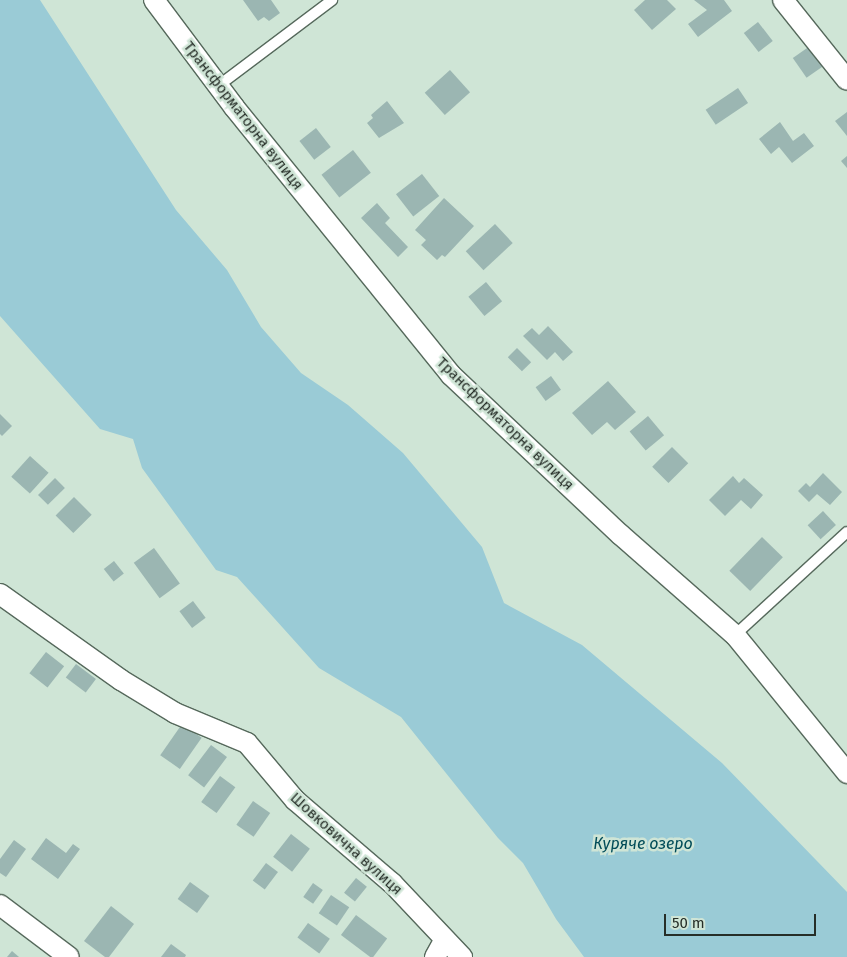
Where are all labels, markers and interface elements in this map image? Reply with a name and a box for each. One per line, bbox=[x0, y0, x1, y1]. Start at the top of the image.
street label: Трансформаторна вулиця bbox=[179, 38, 307, 194]
street label: Трансформаторна вулиця bbox=[433, 354, 577, 494]
street label: Шовковична вулиця bbox=[286, 789, 406, 899]
water label: Куряче озеро bbox=[593, 834, 693, 854]
scale bar bbox=[667, 904, 820, 936]
text: 50 m bbox=[672, 914, 705, 932]

